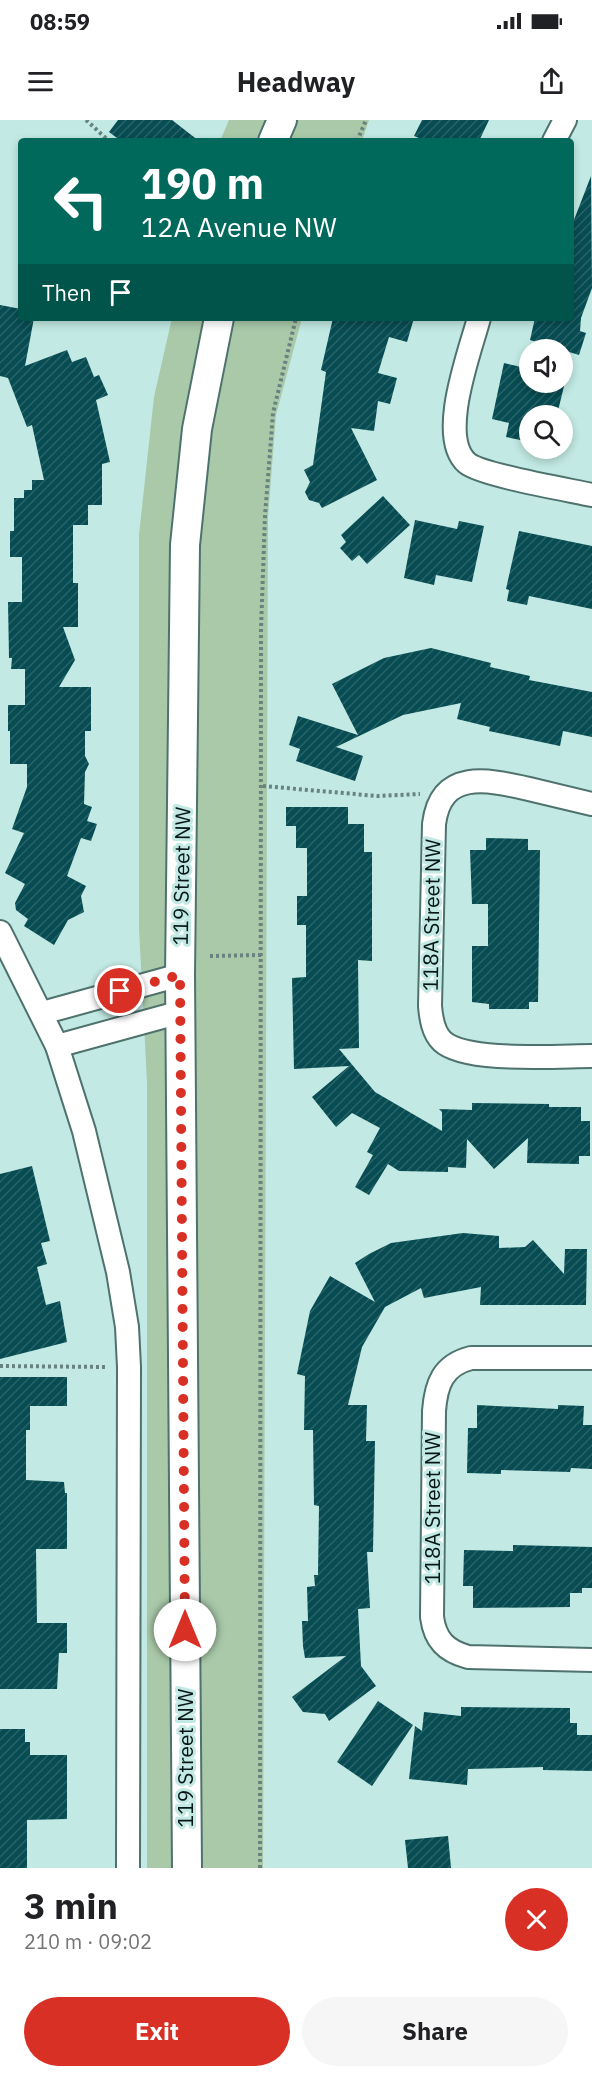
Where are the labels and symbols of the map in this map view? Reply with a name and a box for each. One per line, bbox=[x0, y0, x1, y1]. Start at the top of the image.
street label: 119 Street NW bbox=[166, 806, 196, 946]
street label: 118A Street NW bbox=[416, 838, 446, 991]
pin bbox=[94, 965, 145, 1016]
street label: 118A Street NW bbox=[418, 1432, 446, 1584]
position arrow bbox=[153, 1598, 217, 1662]
street label: 119 Street NW bbox=[171, 1688, 199, 1827]

